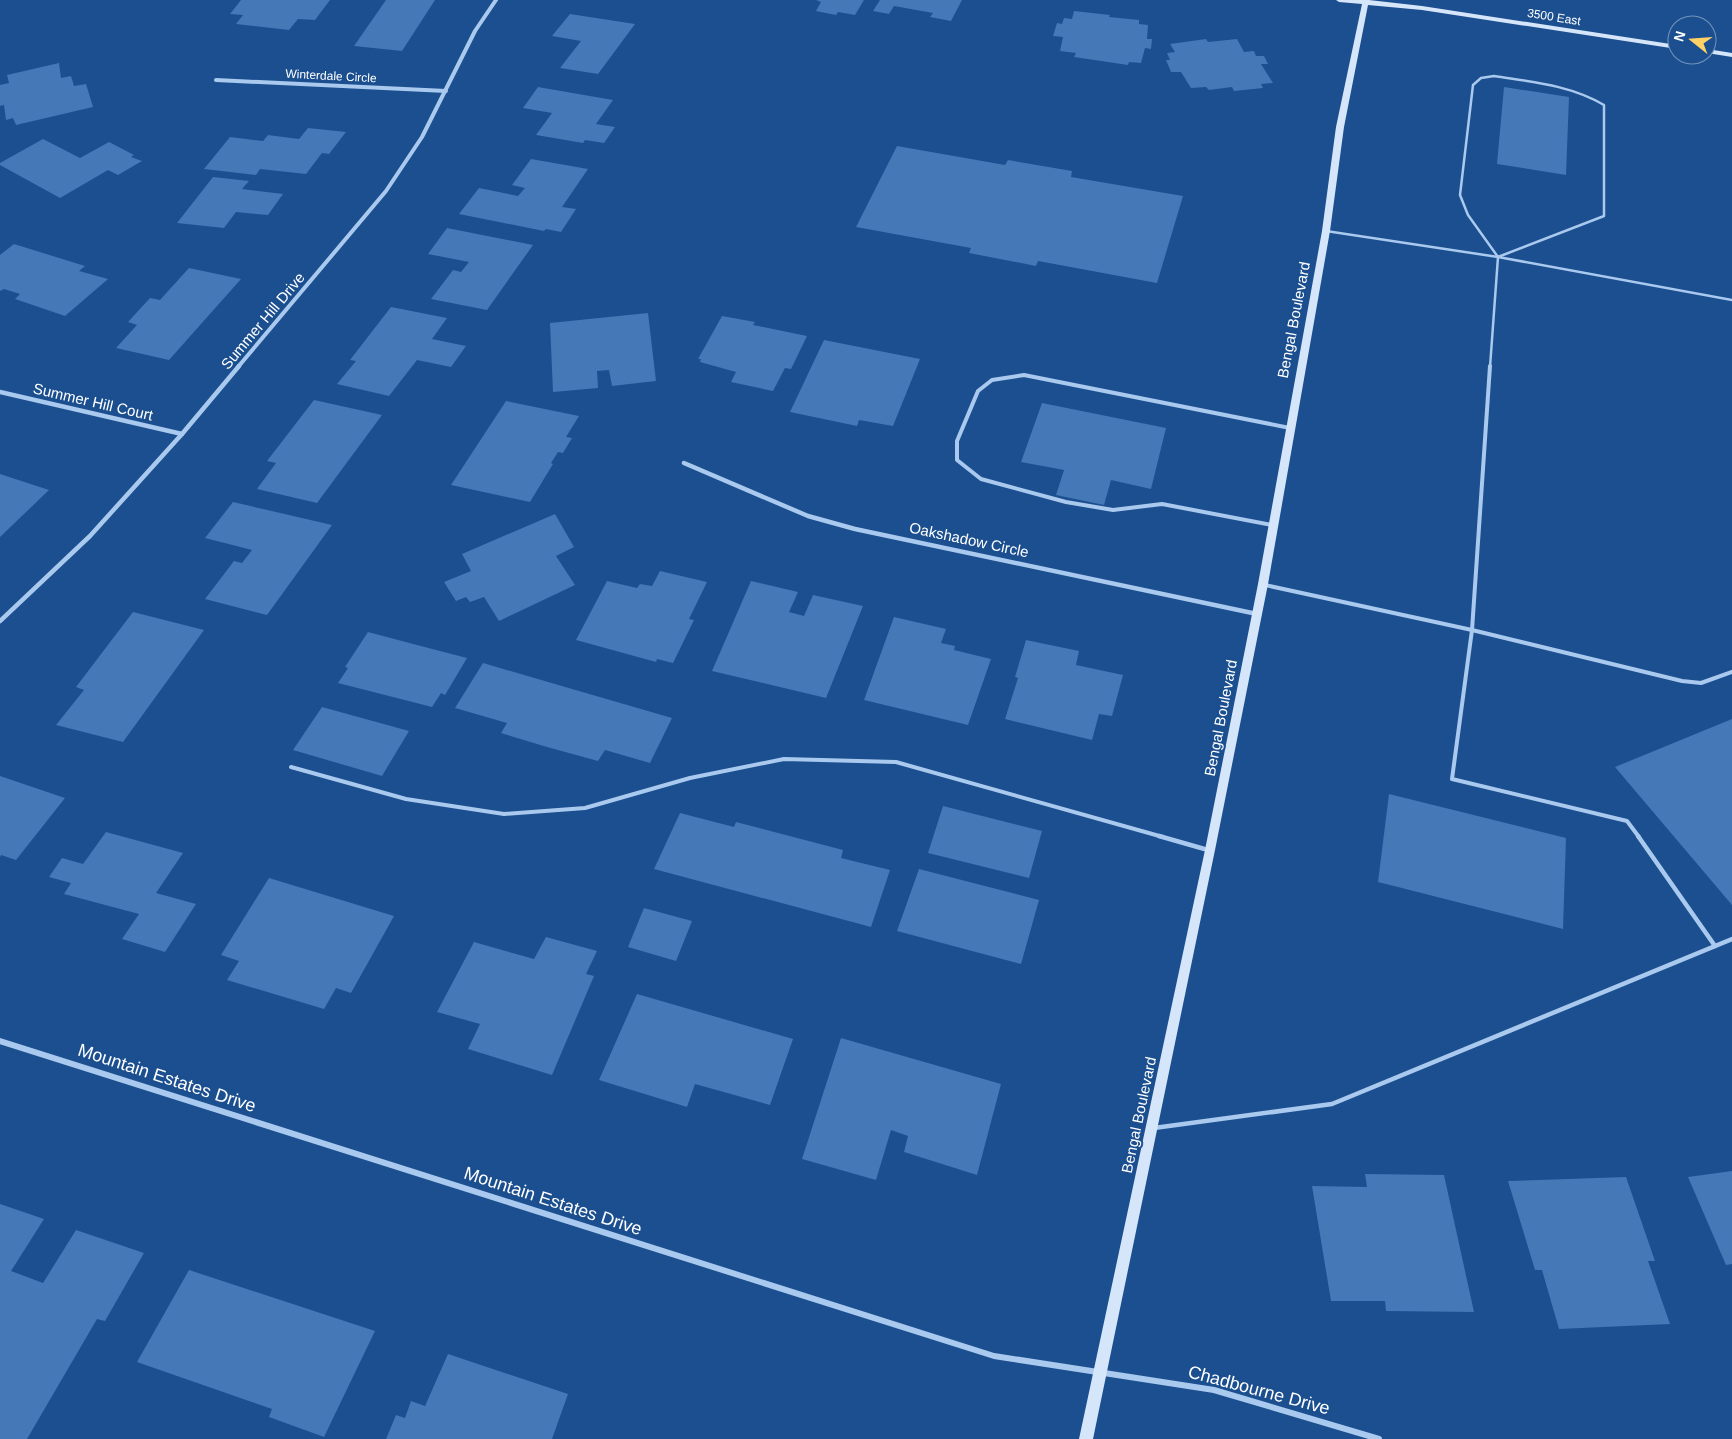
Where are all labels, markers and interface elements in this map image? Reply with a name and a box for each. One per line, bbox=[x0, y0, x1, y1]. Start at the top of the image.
street label: 3500 East bbox=[1526, 6, 1582, 28]
north arrow bbox=[1667, 15, 1717, 65]
text: N bbox=[1670, 29, 1689, 43]
street label: Winterdale Circle bbox=[285, 67, 377, 85]
street label: Bengal Boulevard bbox=[1274, 260, 1313, 380]
street label: Summer Hill Drive bbox=[217, 269, 308, 372]
street label: Summer Hill Court bbox=[32, 379, 156, 424]
street label: Oakshadow Circle bbox=[908, 519, 1030, 560]
street label: Bengal Boulevard bbox=[1201, 658, 1240, 778]
street label: Mountain Estates Drive bbox=[75, 1040, 259, 1116]
street label: Bengal Boulevard bbox=[1118, 1055, 1159, 1175]
street label: Mountain Estates Drive bbox=[461, 1163, 645, 1239]
street label: Chadbourne Drive bbox=[1186, 1361, 1332, 1419]

